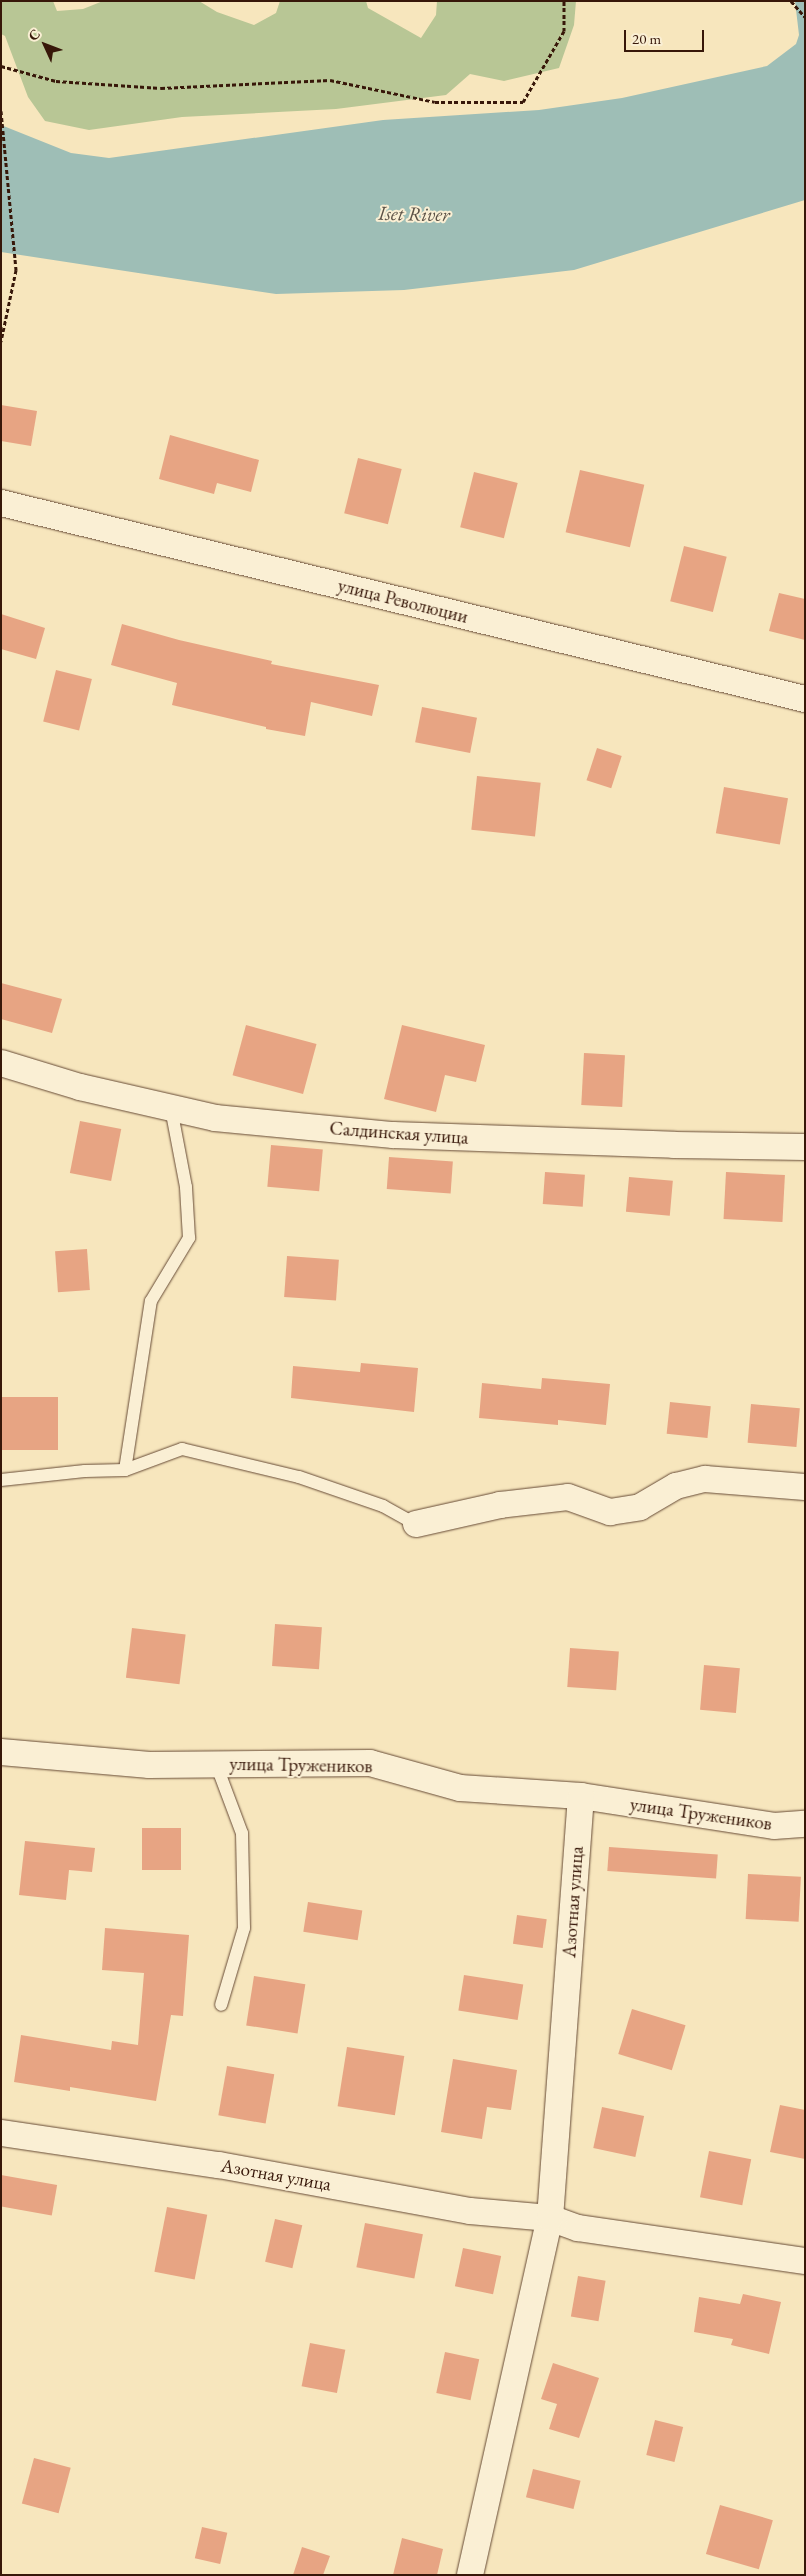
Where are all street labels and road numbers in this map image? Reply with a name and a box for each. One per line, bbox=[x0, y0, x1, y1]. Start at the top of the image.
street label: улица Революции bbox=[335, 574, 471, 628]
street label: Салдинская улица bbox=[329, 1117, 469, 1149]
street label: улица Тружеников bbox=[229, 1752, 373, 1778]
street label: улица Тружеников bbox=[629, 1793, 773, 1835]
street label: Азотная улица bbox=[558, 1845, 588, 1959]
street label: Азотная улица bbox=[219, 2154, 333, 2196]

